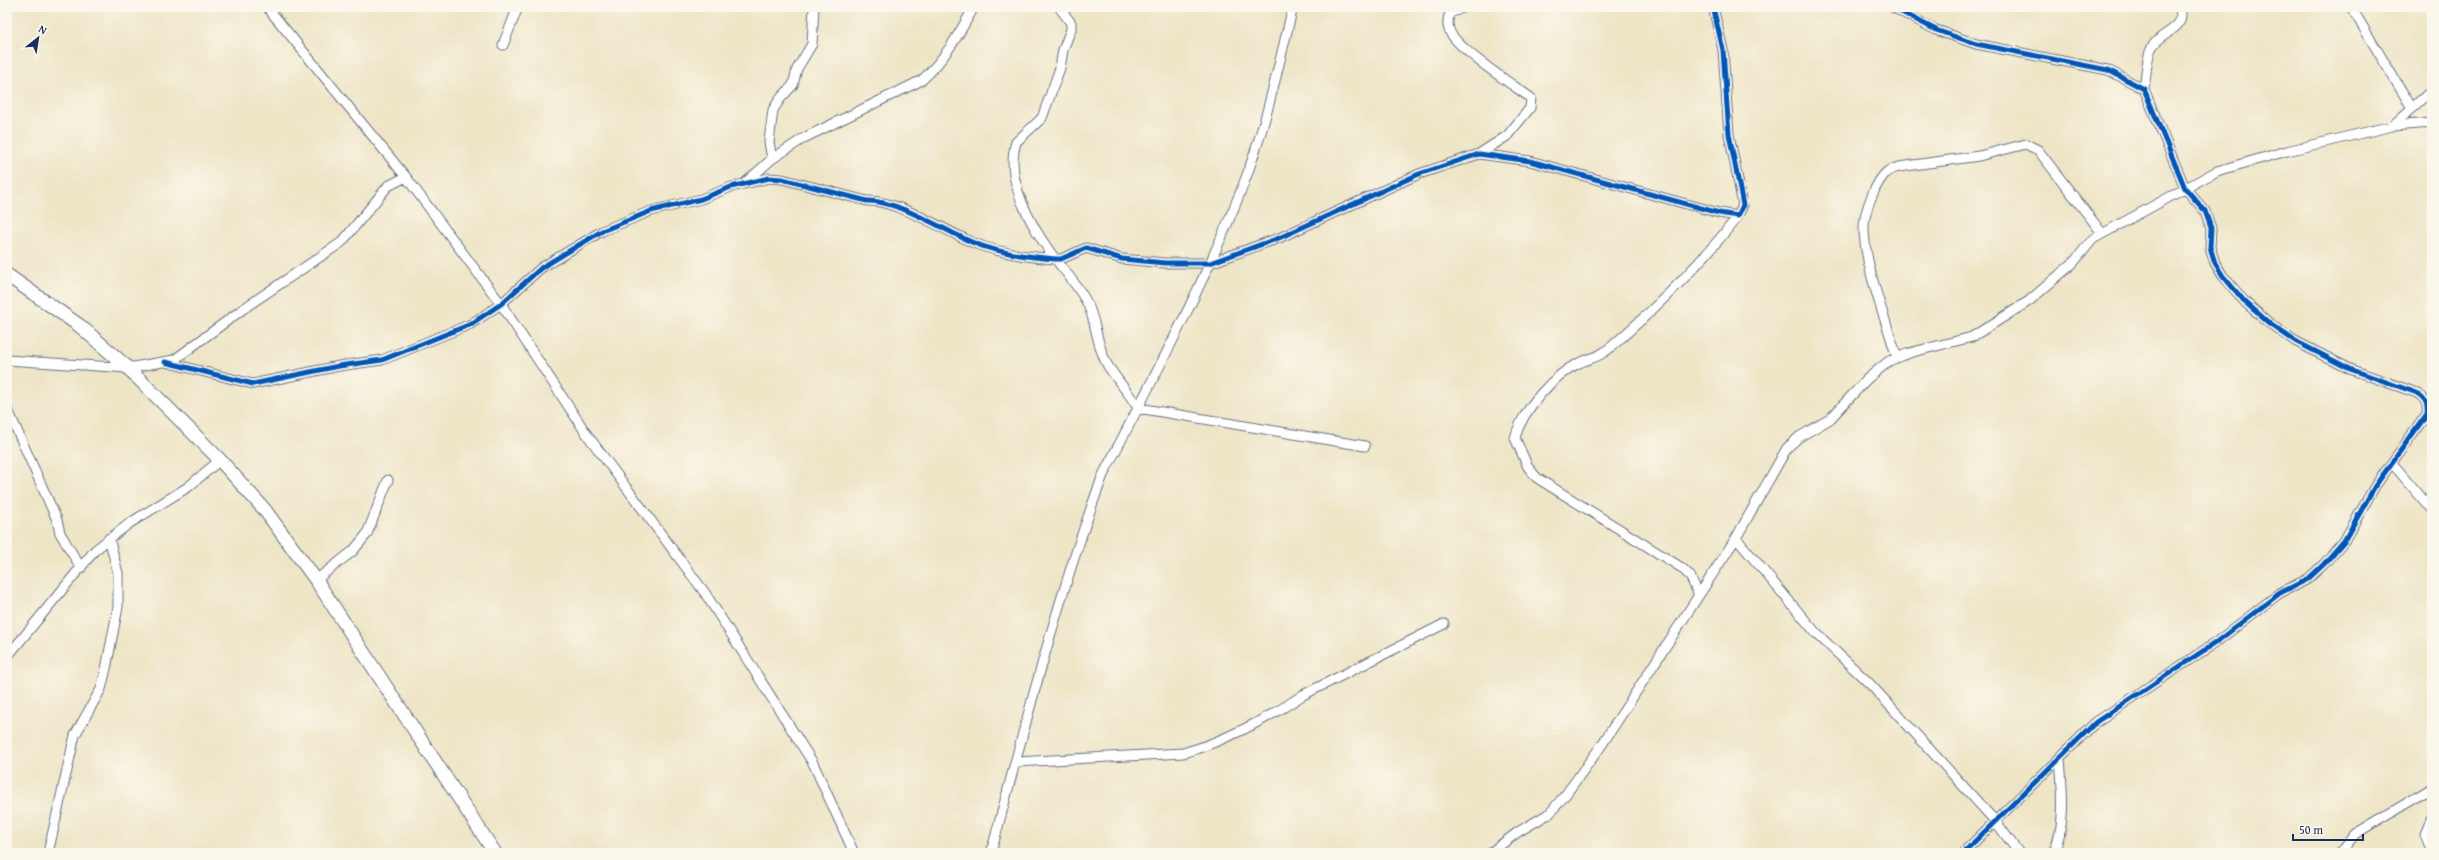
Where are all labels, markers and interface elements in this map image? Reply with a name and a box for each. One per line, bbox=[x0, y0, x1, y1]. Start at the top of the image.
north arrow bbox=[18, 18, 58, 58]
text: N bbox=[36, 21, 51, 38]
scale bar bbox=[2293, 816, 2363, 842]
text: 50 m bbox=[2299, 821, 2323, 838]

